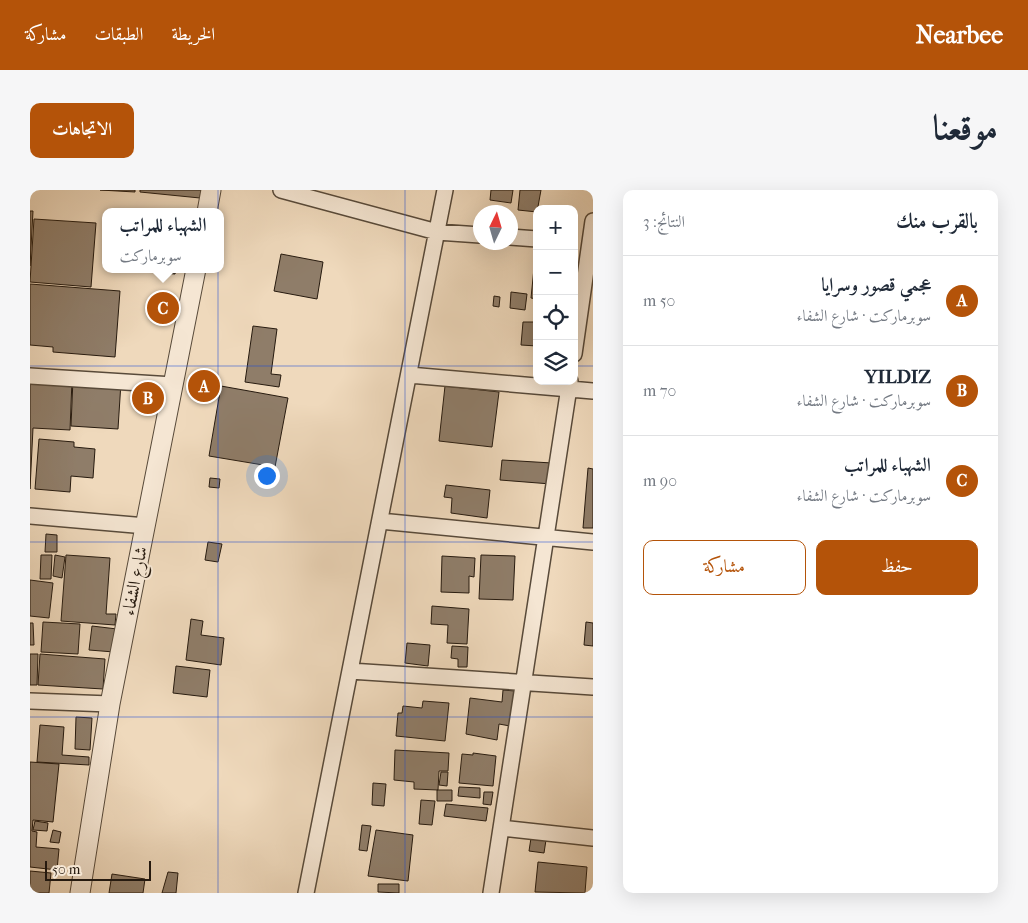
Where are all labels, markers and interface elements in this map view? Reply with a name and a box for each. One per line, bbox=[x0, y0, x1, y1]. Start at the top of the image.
text: Nearbee bbox=[916, 21, 1003, 49]
text: مشاركة bbox=[25, 24, 66, 45]
text: الطبقات bbox=[94, 24, 143, 45]
text: الخريطة bbox=[171, 24, 215, 45]
button: الاتجاهات bbox=[30, 103, 134, 158]
text: موقعنا bbox=[933, 107, 998, 148]
north arrow bbox=[473, 205, 518, 250]
map controls bbox=[533, 205, 578, 385]
button: + bbox=[533, 205, 578, 250]
popup bbox=[102, 208, 224, 273]
text: بالقرب منك bbox=[896, 209, 978, 233]
text: النتائج: 3 bbox=[643, 212, 685, 231]
text: الشهباء للمراتب bbox=[119, 214, 207, 236]
text: سوبرماركت bbox=[119, 246, 182, 265]
button: − bbox=[533, 250, 578, 295]
text: عجمي قصور وسرايا bbox=[821, 274, 931, 296]
pin: C bbox=[147, 289, 179, 327]
text: 50 m bbox=[643, 291, 675, 310]
text: A bbox=[957, 291, 967, 310]
button: locate bbox=[533, 295, 578, 340]
text: سوبرماركت · شارع الشفاء bbox=[796, 306, 931, 325]
button: layers bbox=[533, 340, 578, 385]
text: YILDIZ bbox=[865, 366, 931, 388]
pin: A bbox=[188, 367, 220, 405]
pin: B bbox=[132, 379, 164, 417]
text: 70 m bbox=[643, 381, 676, 400]
text: B bbox=[957, 381, 967, 400]
text: سوبرماركت · شارع الشفاء bbox=[796, 391, 931, 410]
text: الشهباء للمراتب bbox=[844, 454, 931, 476]
your location bbox=[254, 463, 280, 489]
text: 90 m bbox=[643, 471, 677, 490]
text: C bbox=[957, 471, 967, 490]
text: سوبرماركت · شارع الشفاء bbox=[796, 486, 931, 505]
button: مشاركة bbox=[643, 540, 806, 595]
button: حفظ bbox=[816, 540, 978, 595]
street label: شارع الشفاء bbox=[118, 545, 156, 618]
scale bar bbox=[45, 858, 151, 881]
text: 50 m bbox=[52, 861, 80, 878]

